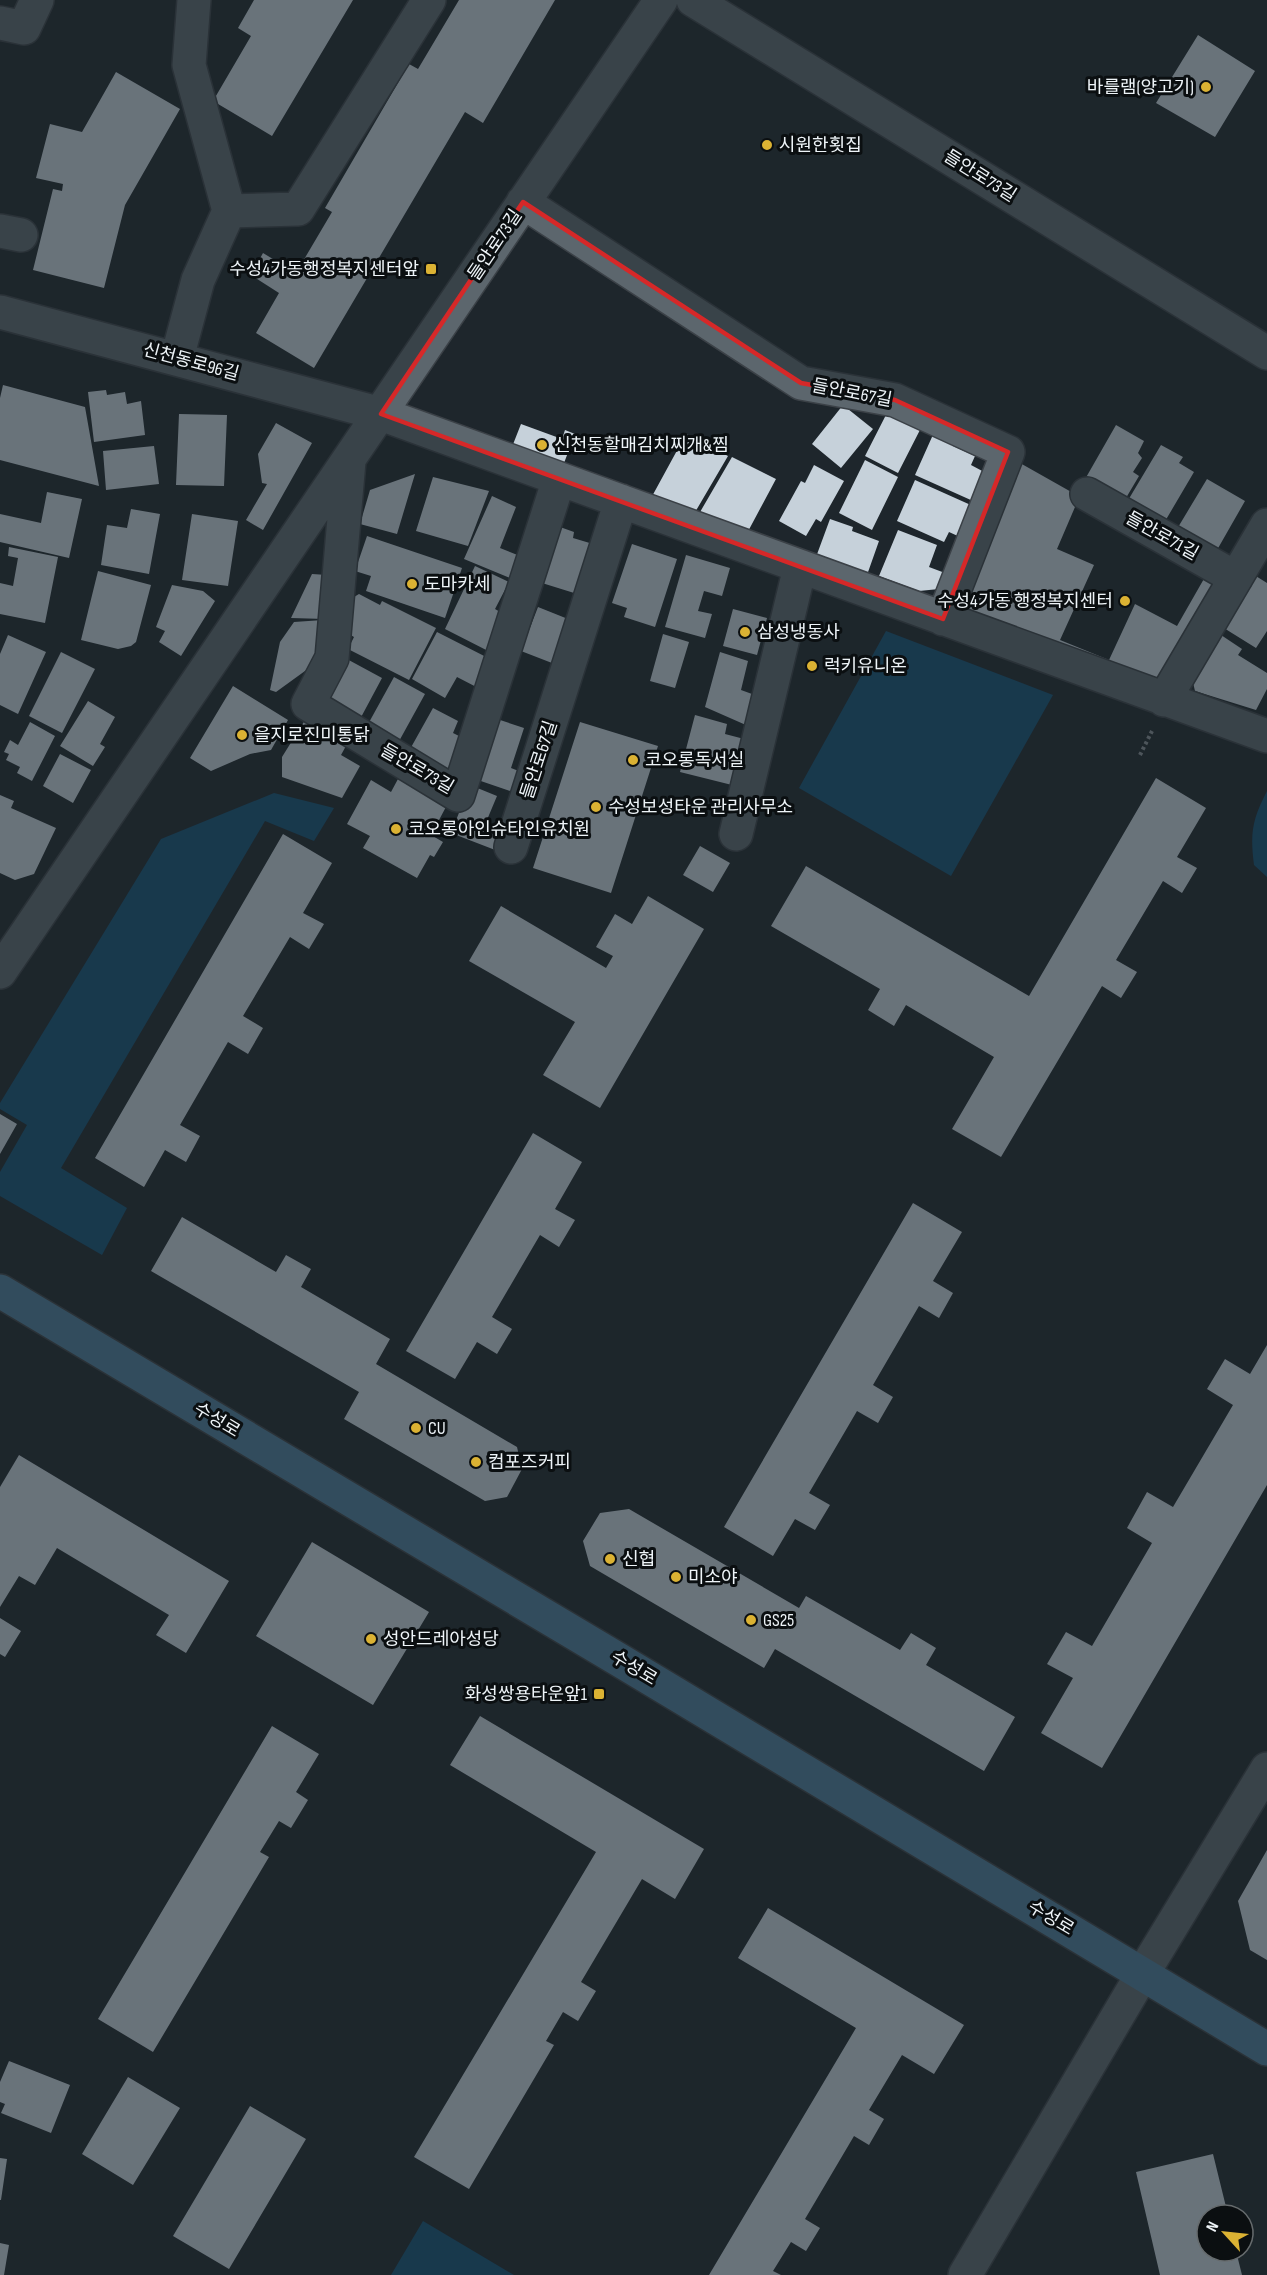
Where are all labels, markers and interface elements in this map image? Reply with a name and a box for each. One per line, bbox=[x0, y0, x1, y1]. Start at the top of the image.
place label: 바를램(양고기) bbox=[1087, 77, 1194, 98]
marker: 바를램(양고기) bbox=[1199, 80, 1213, 94]
place label: 시원한횟집 bbox=[779, 135, 862, 156]
marker: 시원한횟집 bbox=[760, 138, 774, 152]
street label: 들안로73길 bbox=[940, 146, 1020, 206]
street label: 들안로73길 bbox=[464, 206, 526, 284]
place label: 수성4가동행정복지센터앞 bbox=[229, 259, 419, 280]
marker: 수성4가동행정복지센터앞 bbox=[424, 262, 438, 276]
street label: 신천동로96길 bbox=[141, 339, 241, 385]
street label: 들안로67길 bbox=[810, 375, 894, 411]
place label: 신천동할매김치찌개&찜 bbox=[554, 435, 729, 456]
marker: 신천동할매김치찌개&찜 bbox=[535, 438, 549, 452]
street label: 들안로71길 bbox=[1122, 507, 1202, 565]
place label: 도마카세 bbox=[424, 574, 490, 595]
marker: 도마카세 bbox=[405, 577, 419, 591]
place label: 수성4가동 행정복지센터 bbox=[937, 591, 1113, 612]
marker: 수성4가동 행정복지센터 bbox=[1118, 594, 1132, 608]
place label: 삼성냉동사 bbox=[757, 622, 840, 643]
marker: 삼성냉동사 bbox=[738, 625, 752, 639]
place label: 럭키유니온 bbox=[824, 656, 907, 677]
marker: 럭키유니온 bbox=[805, 659, 819, 673]
street label: 들안로67길 bbox=[516, 718, 562, 802]
place label: 을지로진미통닭 bbox=[254, 725, 370, 746]
marker: 을지로진미통닭 bbox=[235, 728, 249, 742]
street label: 들안로73길 bbox=[377, 740, 457, 798]
place label: 코오롱독서실 bbox=[645, 750, 744, 771]
marker: 코오롱독서실 bbox=[626, 753, 640, 767]
place label: 수성보성타운 관리사무소 bbox=[608, 797, 793, 818]
marker: 수성보성타운 관리사무소 bbox=[589, 800, 603, 814]
place label: 코오롱아인슈타인유치원 bbox=[408, 819, 590, 840]
marker: 코오롱아인슈타인유치원 bbox=[389, 822, 403, 836]
street label: 수성로 bbox=[190, 1398, 244, 1442]
place label: CU bbox=[428, 1418, 446, 1439]
marker: CU bbox=[409, 1421, 423, 1435]
place label: 컴포즈커피 bbox=[488, 1452, 571, 1473]
marker: 컴포즈커피 bbox=[469, 1455, 483, 1469]
place label: 신협 bbox=[622, 1549, 655, 1570]
marker: 신협 bbox=[603, 1552, 617, 1566]
place label: 미소야 bbox=[688, 1567, 738, 1588]
marker: 미소야 bbox=[669, 1570, 683, 1584]
place label: GS25 bbox=[763, 1610, 794, 1631]
marker: GS25 bbox=[744, 1613, 758, 1627]
place label: 성안드레아성당 bbox=[383, 1629, 499, 1650]
marker: 성안드레아성당 bbox=[364, 1632, 378, 1646]
street label: 수성로 bbox=[607, 1646, 661, 1690]
place label: 화성쌍용타운앞1 bbox=[465, 1684, 588, 1705]
marker: 화성쌍용타운앞1 bbox=[592, 1687, 606, 1701]
street label: 수성로 bbox=[1024, 1896, 1078, 1940]
north arrow bbox=[1195, 2203, 1255, 2263]
text: N bbox=[1203, 2219, 1223, 2235]

